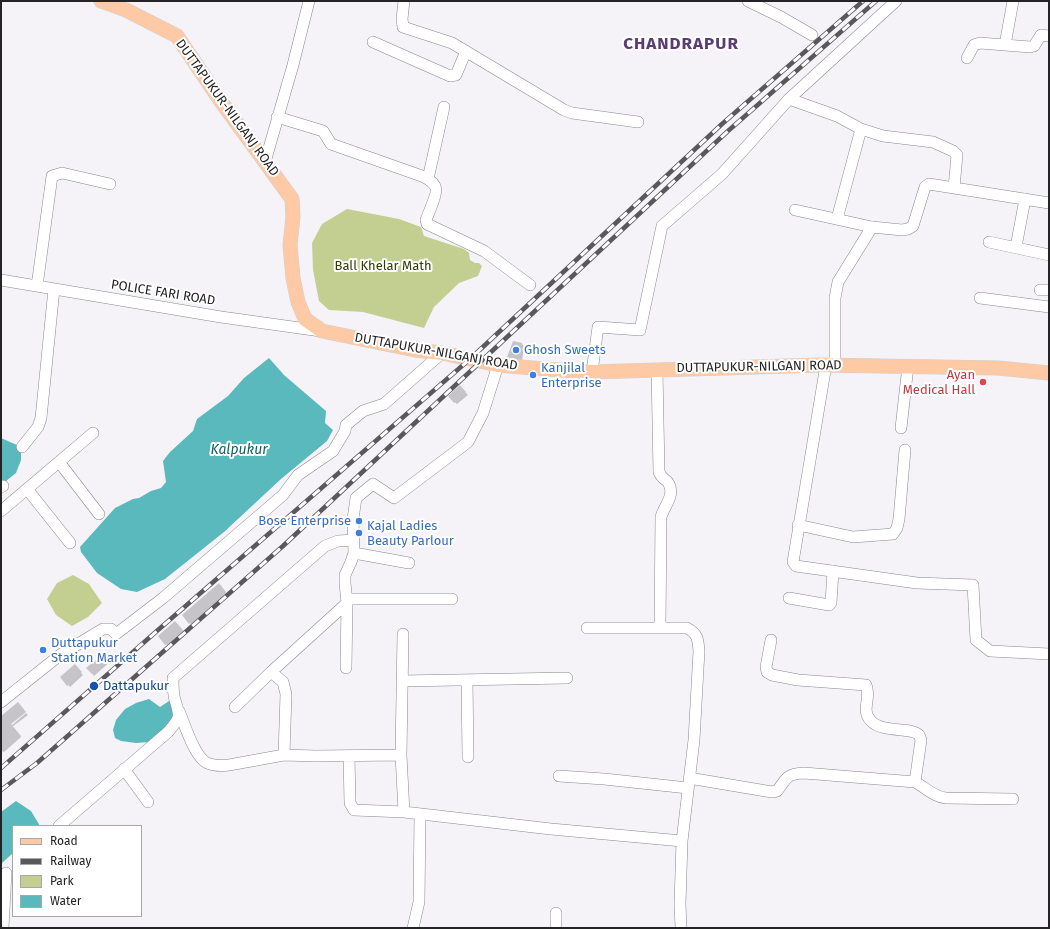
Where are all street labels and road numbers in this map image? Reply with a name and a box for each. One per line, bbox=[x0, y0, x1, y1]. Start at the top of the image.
street label: DUTTAPUKUR-NILGANJ ROAD bbox=[172, 37, 282, 179]
street label: POLICE FARI ROAD bbox=[110, 277, 216, 309]
street label: DUTTAPUKUR-NILGANJ ROAD bbox=[353, 330, 519, 374]
street label: DUTTAPUKUR-NILGANJ ROAD bbox=[676, 358, 842, 376]

